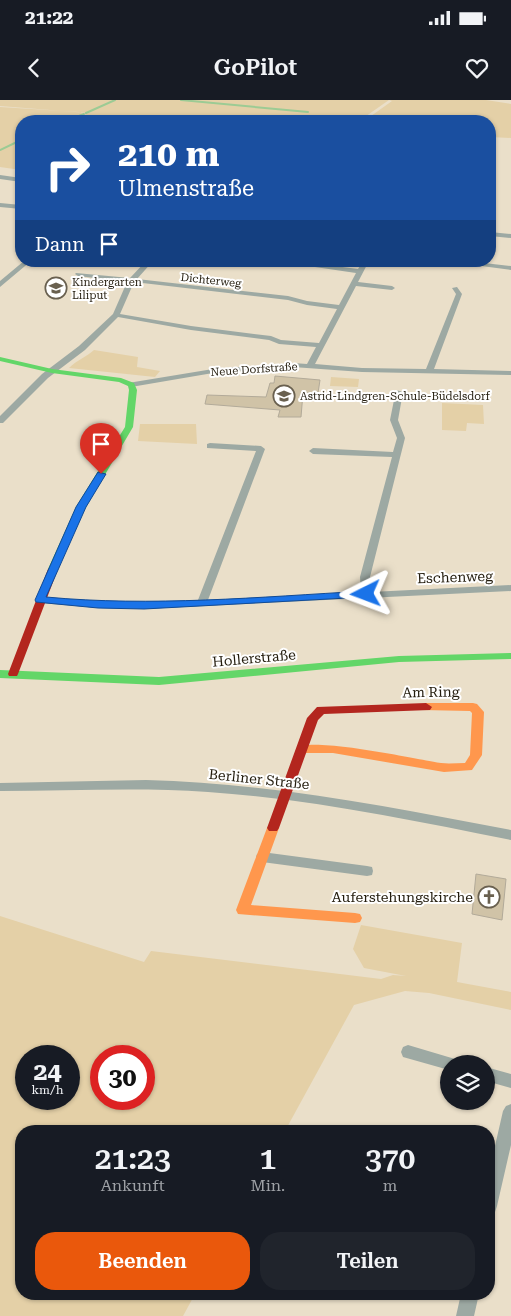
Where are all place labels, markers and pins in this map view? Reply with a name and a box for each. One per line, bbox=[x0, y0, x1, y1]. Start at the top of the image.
school or university icon: Kindergarten Liliput bbox=[44, 276, 68, 300]
place label: Kindergarten Liliput bbox=[72, 276, 142, 302]
school or university icon: Astrid-Lindgren-Schule-Büdelsdorf bbox=[272, 384, 296, 408]
place label: Astrid-Lindgren-Schule-Büdelsdorf bbox=[300, 390, 490, 403]
pin bbox=[80, 423, 122, 474]
church icon: Auferstehungskirche bbox=[477, 885, 501, 909]
place label: Auferstehungskirche bbox=[332, 889, 473, 905]

